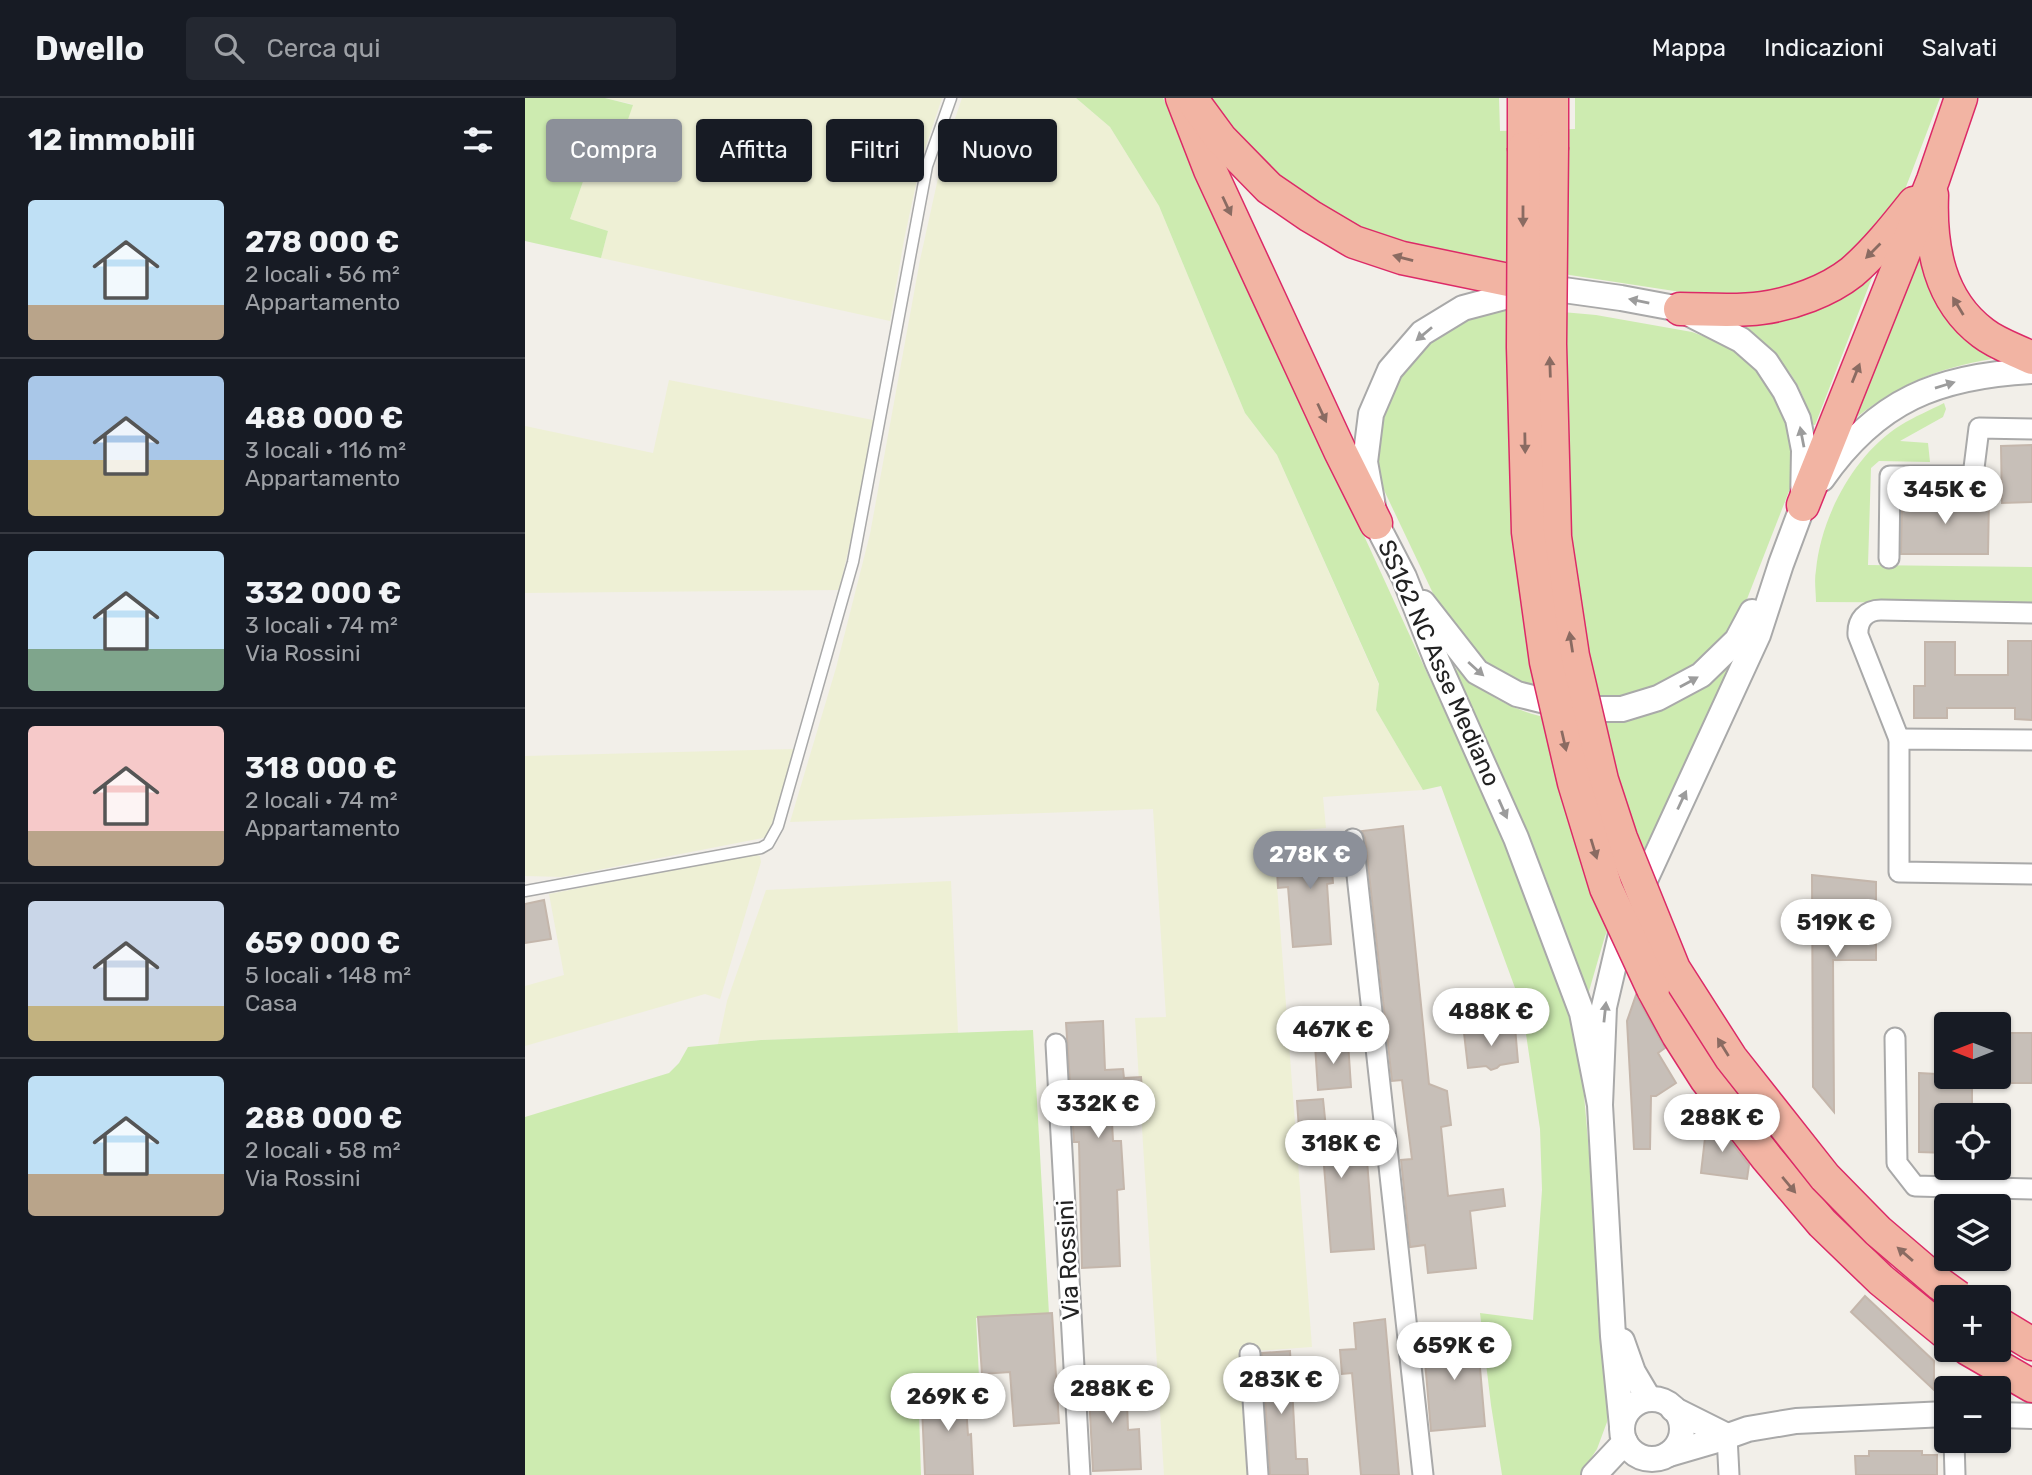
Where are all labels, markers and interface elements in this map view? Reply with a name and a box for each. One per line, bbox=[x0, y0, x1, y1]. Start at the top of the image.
search box bbox=[186, 17, 676, 80]
text: Dwello bbox=[35, 29, 144, 68]
icon: search bbox=[210, 29, 248, 67]
text: Cerca qui bbox=[266, 33, 380, 64]
text: Mappa bbox=[1652, 34, 1726, 62]
text: Indicazioni bbox=[1764, 34, 1884, 62]
text: Salvati bbox=[1922, 34, 1997, 62]
chip: Compra bbox=[546, 119, 682, 182]
chip: Affitta bbox=[696, 119, 812, 182]
chip: Filtri bbox=[826, 119, 924, 182]
chip: Nuovo bbox=[938, 119, 1057, 182]
icon: filters bbox=[459, 121, 497, 159]
text: 12 immobili bbox=[28, 122, 195, 158]
one-way arrow bbox=[1221, 196, 1232, 216]
one-way arrow bbox=[1517, 205, 1529, 227]
text: 278 000 € bbox=[245, 224, 400, 260]
icon: home bbox=[84, 228, 168, 312]
one-way arrow bbox=[1865, 242, 1881, 259]
one-way arrow bbox=[1392, 252, 1414, 263]
text: 2 locali · 56 m² bbox=[245, 260, 400, 288]
text: Appartamento bbox=[245, 288, 400, 316]
one-way arrow bbox=[1628, 295, 1650, 306]
one-way arrow bbox=[1952, 296, 1964, 315]
one-way arrow bbox=[1415, 326, 1432, 341]
one-way arrow bbox=[1545, 356, 1556, 378]
one-way arrow bbox=[1850, 363, 1861, 384]
one-way arrow bbox=[1934, 379, 1955, 389]
text: 488 000 € bbox=[245, 400, 404, 436]
one-way arrow bbox=[1316, 403, 1328, 423]
icon: home bbox=[84, 404, 168, 488]
one-way arrow bbox=[1796, 426, 1807, 448]
one-way arrow bbox=[1520, 433, 1531, 455]
text: 3 locali · 116 m² bbox=[245, 436, 406, 464]
text: Appartamento bbox=[245, 464, 400, 492]
pin: 345K € bbox=[1888, 466, 2002, 526]
text: 345K € bbox=[1903, 475, 1987, 503]
street label: SS162 NC Asse Mediano bbox=[1372, 536, 1506, 790]
text: 332 000 € bbox=[245, 575, 402, 611]
icon: home bbox=[84, 579, 168, 663]
text: 3 locali · 74 m² bbox=[245, 611, 398, 639]
one-way arrow bbox=[1565, 631, 1576, 653]
text: Via Rossini bbox=[245, 639, 361, 667]
one-way arrow bbox=[1467, 661, 1485, 677]
one-way arrow bbox=[1679, 676, 1698, 688]
one-way arrow bbox=[1559, 730, 1570, 752]
text: 318 000 € bbox=[245, 750, 397, 786]
icon: home bbox=[84, 754, 168, 838]
text: 2 locali · 74 m² bbox=[245, 786, 398, 814]
one-way arrow bbox=[1676, 790, 1688, 810]
one-way arrow bbox=[1498, 799, 1509, 820]
text: Appartamento bbox=[245, 814, 400, 842]
pin: 278K € bbox=[1253, 832, 1367, 891]
one-way arrow bbox=[1589, 838, 1600, 859]
text: 278K € bbox=[1269, 840, 1351, 868]
pin: 519K € bbox=[1779, 900, 1893, 959]
text: 519K € bbox=[1797, 908, 1875, 936]
text: 659 000 € bbox=[245, 925, 401, 961]
icon: home bbox=[84, 929, 168, 1013]
text: 5 locali · 148 m² bbox=[245, 961, 411, 989]
pin: 488K € bbox=[1434, 988, 1548, 1048]
text: Casa bbox=[245, 989, 297, 1017]
text: 488K € bbox=[1449, 997, 1533, 1025]
one-way arrow bbox=[1599, 1001, 1610, 1023]
pin: 467K € bbox=[1276, 1006, 1390, 1066]
north arrow bbox=[1934, 1012, 2011, 1088]
map controls bbox=[1934, 1012, 2011, 1453]
text: 467K € bbox=[1292, 1015, 1374, 1043]
one-way arrow bbox=[1717, 1037, 1730, 1057]
pin: 332K € bbox=[1041, 1080, 1155, 1140]
text: 332K € bbox=[1056, 1089, 1140, 1117]
pin: 288K € bbox=[1665, 1094, 1779, 1154]
text: 288 000 € bbox=[245, 1100, 403, 1136]
text: 288K € bbox=[1680, 1103, 1764, 1131]
button: locate bbox=[1934, 1103, 2011, 1180]
icon: home bbox=[84, 1104, 168, 1188]
pin: 318K € bbox=[1284, 1121, 1398, 1180]
text: 318K € bbox=[1301, 1129, 1381, 1157]
text: 2 locali · 58 m² bbox=[245, 1136, 401, 1164]
text: Via Rossini bbox=[245, 1164, 361, 1192]
one-way arrow bbox=[1781, 1176, 1797, 1194]
button: layers bbox=[1934, 1194, 2011, 1271]
street label: Via Rossini bbox=[1051, 1199, 1085, 1321]
one-way arrow bbox=[1896, 1246, 1914, 1262]
button: + bbox=[1934, 1285, 2011, 1362]
pin: 659K € bbox=[1397, 1322, 1511, 1382]
text: 659K € bbox=[1413, 1331, 1495, 1359]
pin: 283K € bbox=[1224, 1356, 1338, 1416]
text: 283K € bbox=[1239, 1365, 1323, 1393]
pin: 288K € bbox=[1055, 1366, 1169, 1425]
pin: 269K € bbox=[891, 1374, 1005, 1433]
text: 288K € bbox=[1070, 1374, 1154, 1402]
button: − bbox=[1934, 1376, 2011, 1453]
text: 269K € bbox=[907, 1382, 989, 1410]

